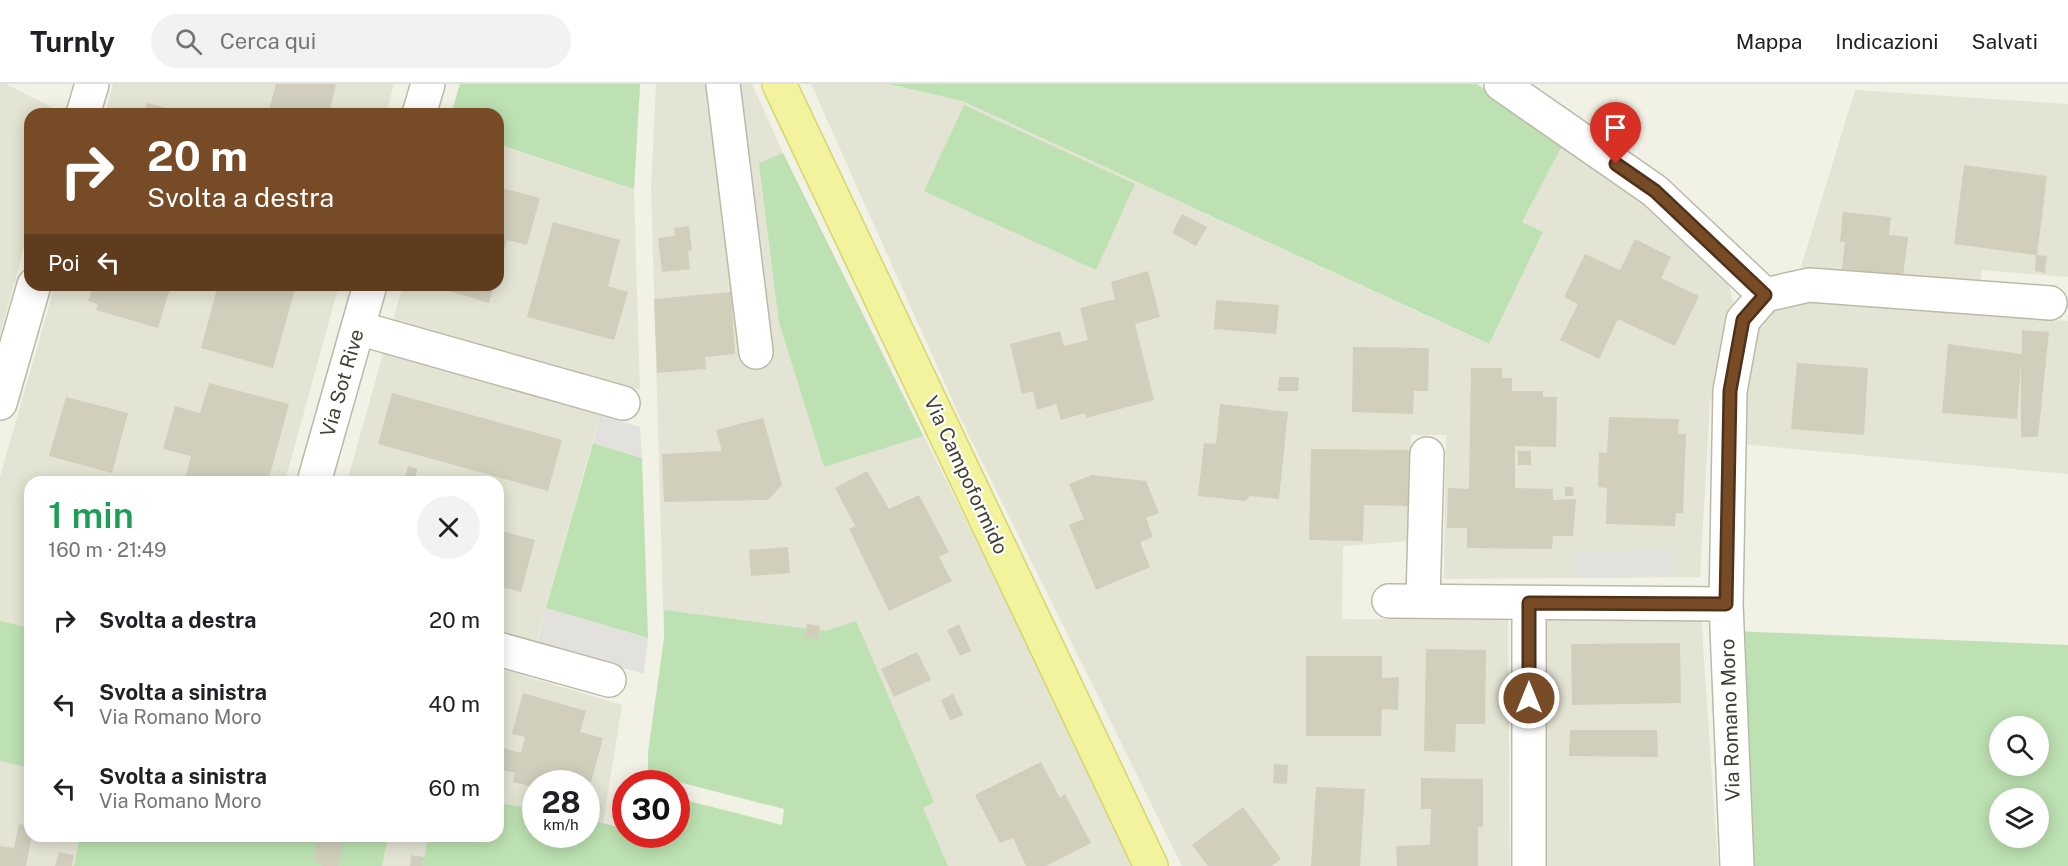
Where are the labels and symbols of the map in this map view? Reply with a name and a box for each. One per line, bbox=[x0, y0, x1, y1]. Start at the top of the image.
pin bbox=[1590, 102, 1641, 164]
street label: Via Sot Rive bbox=[315, 326, 369, 440]
street label: Via Campoformido bbox=[919, 392, 1013, 558]
street label: Via Romano Moro bbox=[1715, 638, 1745, 802]
position arrow bbox=[1497, 666, 1561, 730]
speed limit sign: 30 bbox=[612, 770, 690, 848]

